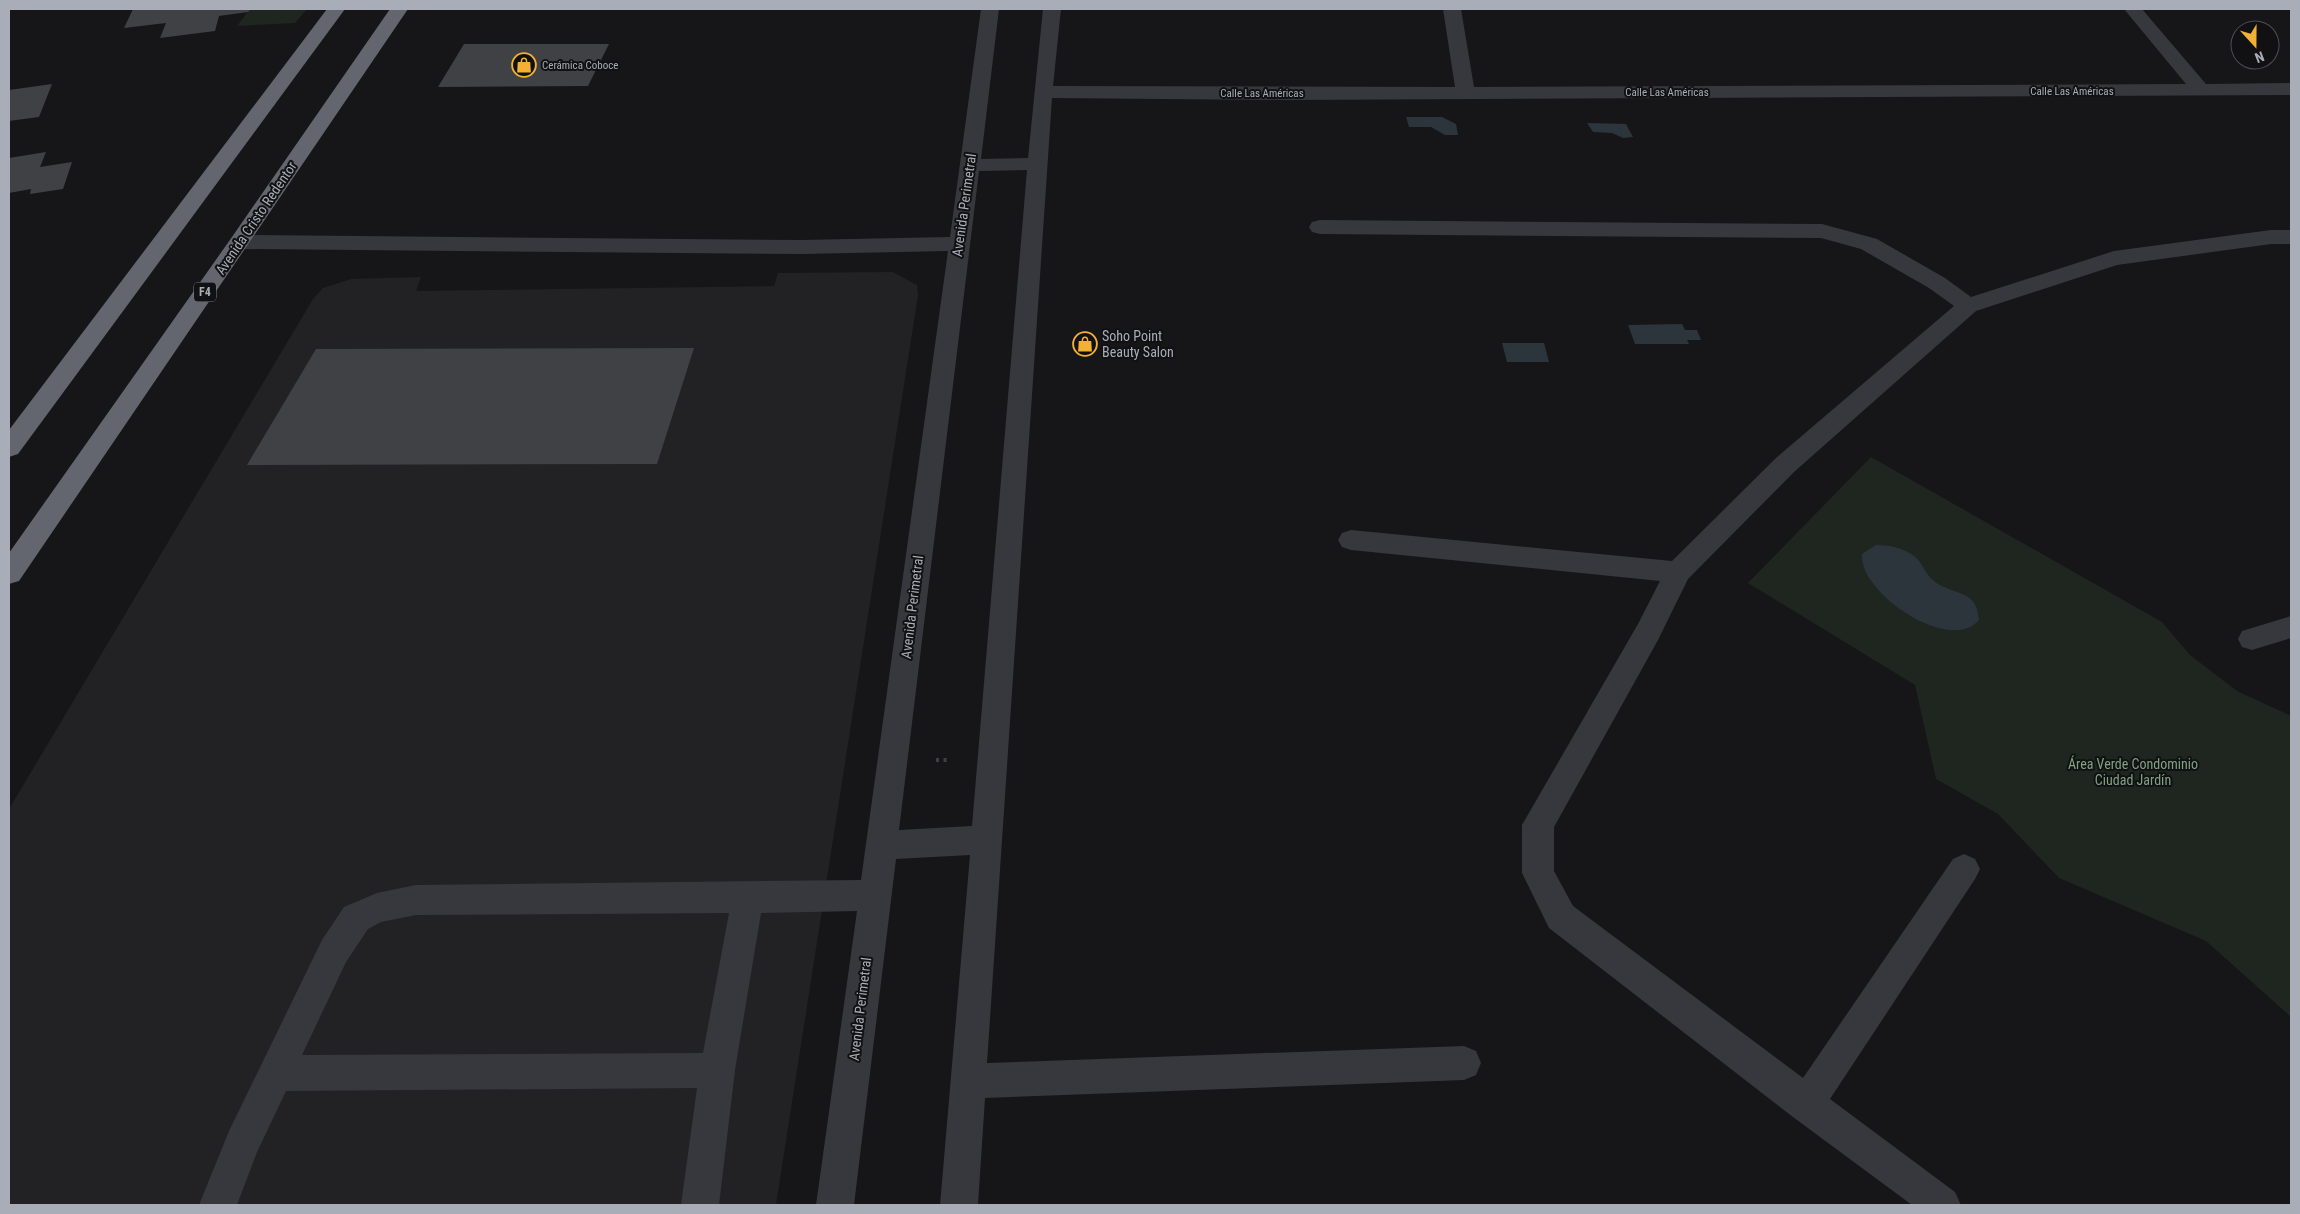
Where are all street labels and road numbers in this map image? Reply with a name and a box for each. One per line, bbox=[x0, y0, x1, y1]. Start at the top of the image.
street label: Calle Las Américas bbox=[2030, 85, 2114, 98]
street label: Calle Las Américas bbox=[1625, 86, 1709, 99]
street label: Calle Las Américas bbox=[1220, 87, 1304, 100]
street label: Avenida Perimetral bbox=[949, 152, 979, 258]
street label: Avenida Cristo Redentor bbox=[212, 159, 300, 277]
road number: F4 bbox=[194, 282, 216, 302]
street label: Avenida Perimetral bbox=[898, 554, 926, 660]
street label: Avenida Perimetral bbox=[846, 956, 874, 1062]

